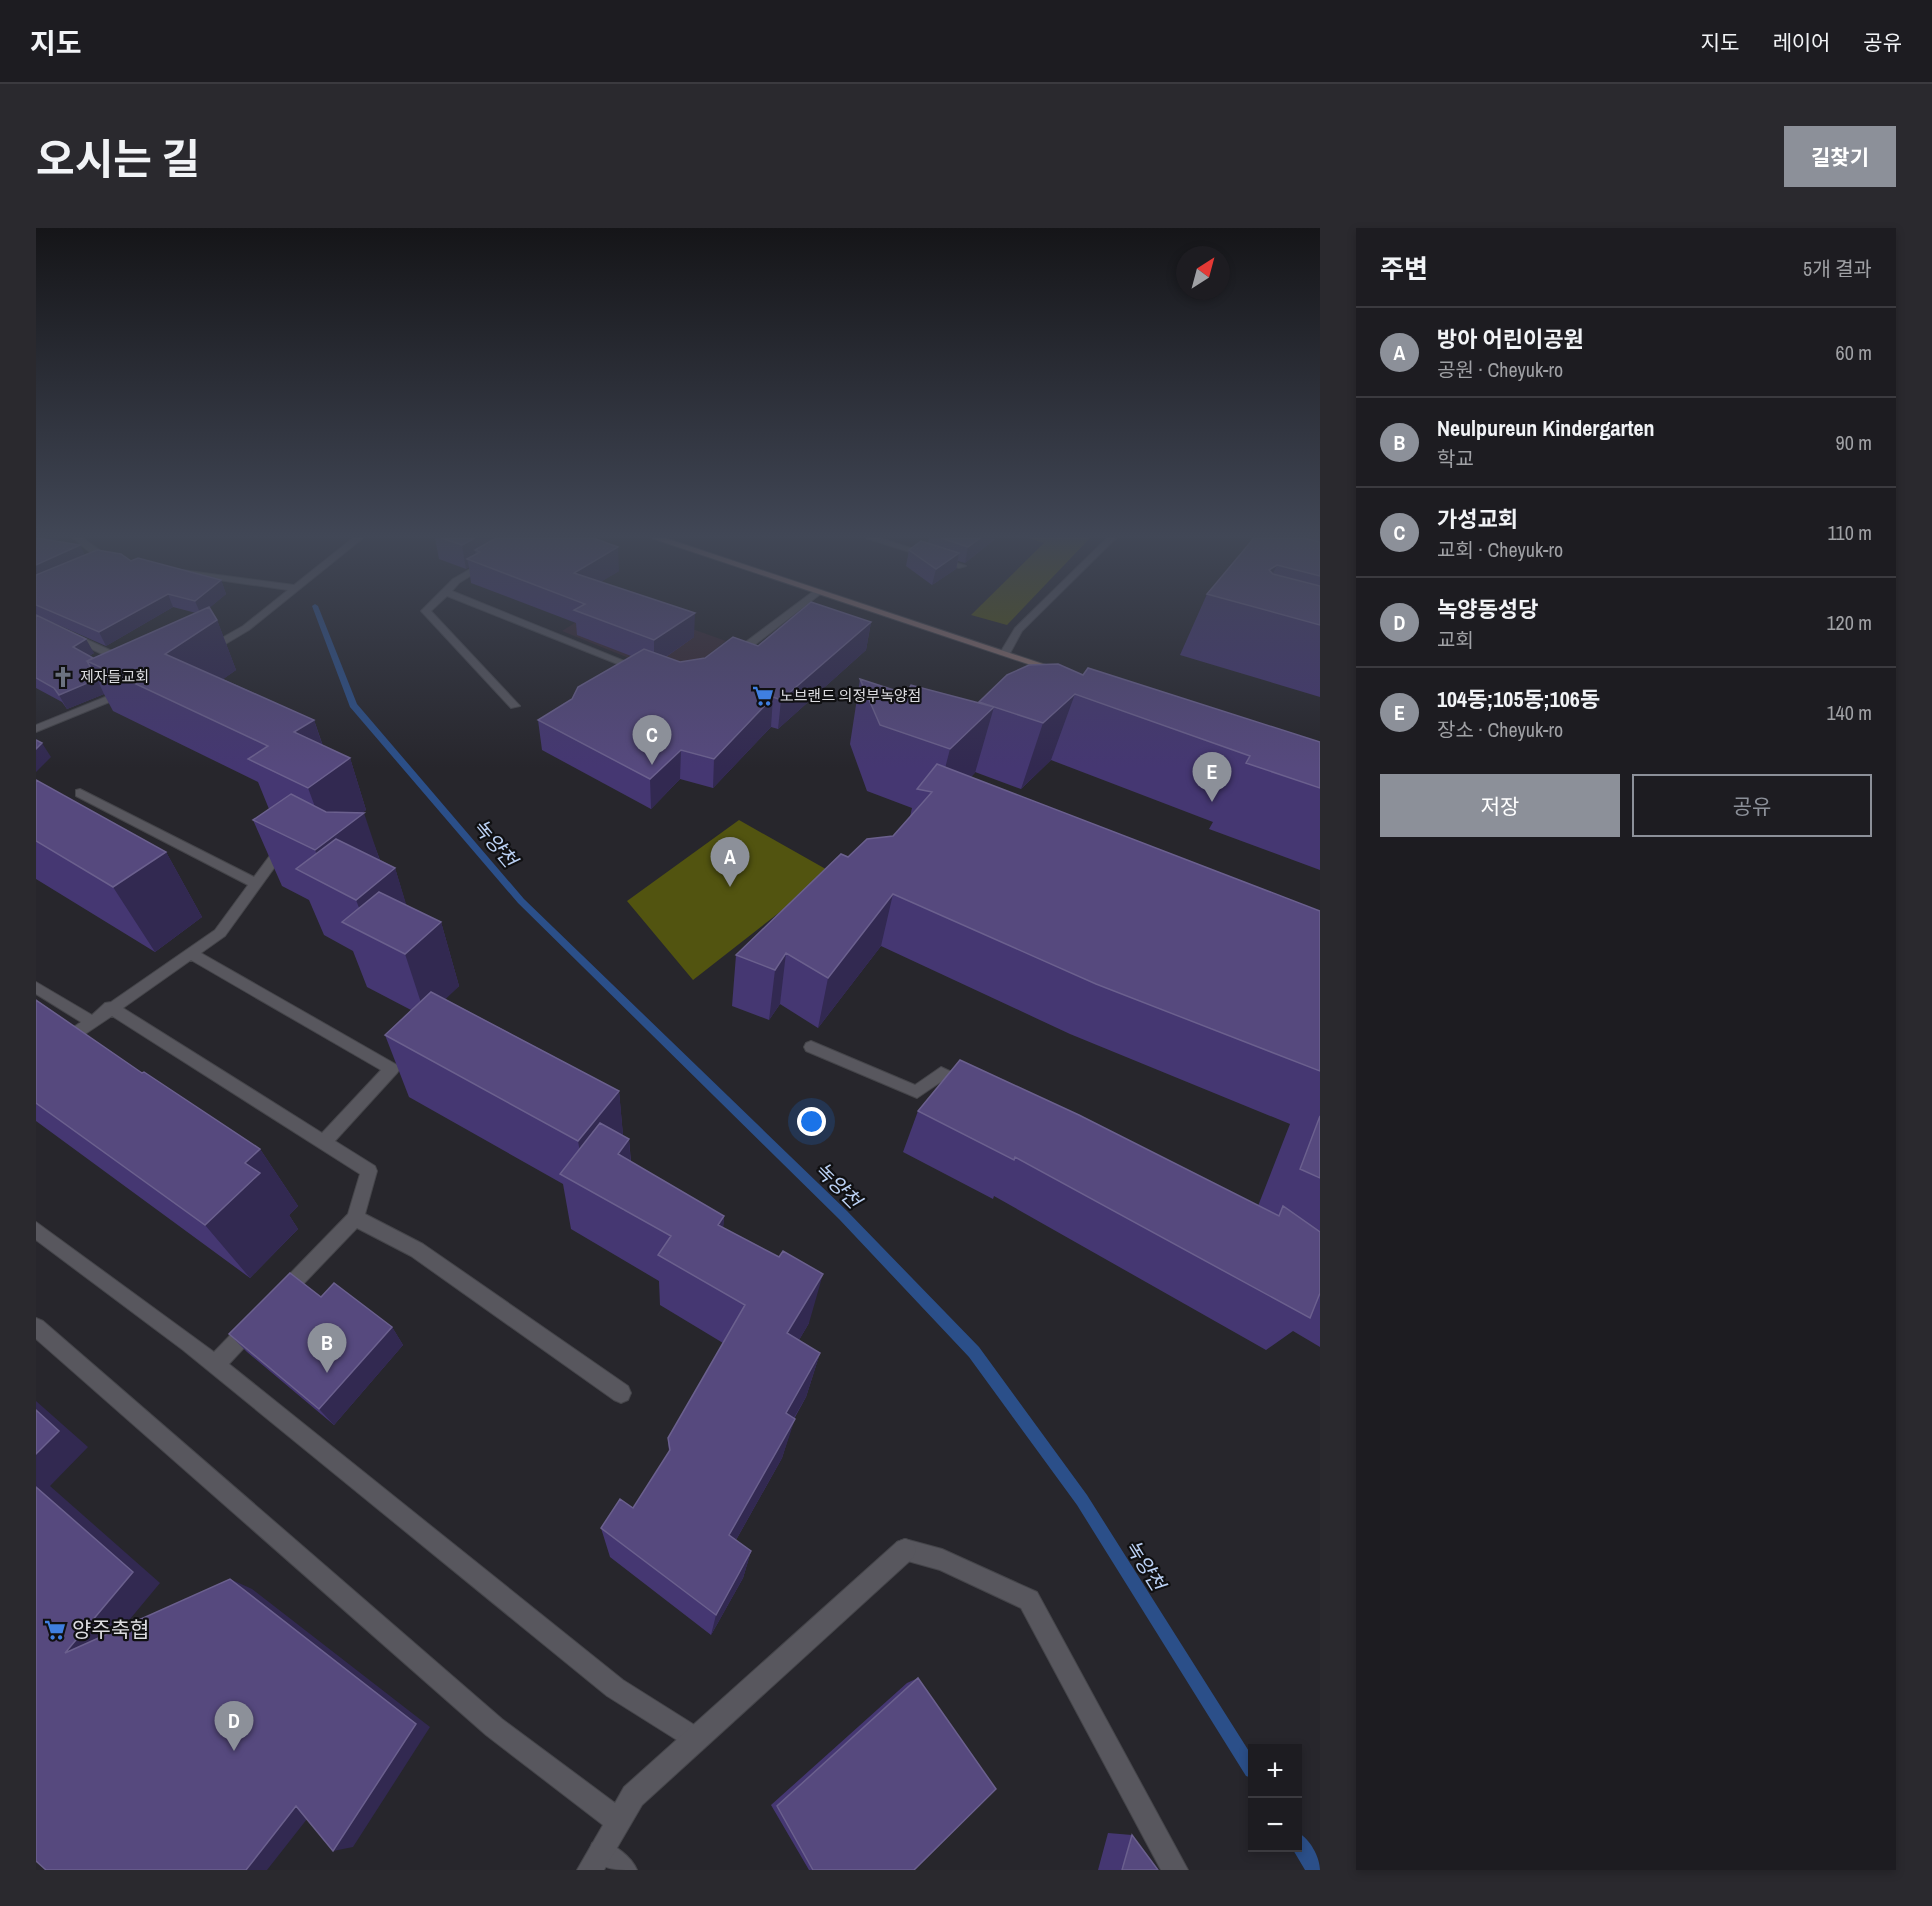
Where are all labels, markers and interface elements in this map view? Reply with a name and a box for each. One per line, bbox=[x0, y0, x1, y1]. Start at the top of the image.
text: 지도 bbox=[30, 24, 82, 62]
text: 지도 bbox=[1701, 28, 1739, 57]
text: 레이어 bbox=[1772, 28, 1830, 57]
text: 공유 bbox=[1863, 28, 1902, 57]
button: 길찾기 bbox=[1784, 126, 1896, 187]
text: 오시는 길 bbox=[36, 131, 200, 187]
north arrow bbox=[1176, 246, 1230, 300]
text: 주변 bbox=[1380, 251, 1428, 286]
text: 5개 결과 bbox=[1803, 255, 1872, 282]
text: 방아 어린이공원 bbox=[1437, 324, 1584, 354]
text: A bbox=[1394, 339, 1405, 366]
text: 60 m bbox=[1836, 339, 1872, 366]
text: 공원 · Cheyuk-ro bbox=[1437, 356, 1563, 383]
text: Neulpureun Kindergarten bbox=[1437, 413, 1655, 443]
text: B bbox=[1394, 429, 1405, 456]
text: 90 m bbox=[1836, 429, 1872, 456]
text: 학교 bbox=[1437, 445, 1474, 472]
text: 가성교회 bbox=[1437, 504, 1518, 534]
text: C bbox=[1394, 519, 1405, 546]
text: 110 m bbox=[1828, 519, 1872, 546]
text: 교회 · Cheyuk-ro bbox=[1437, 536, 1563, 563]
text: 녹양동성당 bbox=[1437, 594, 1538, 624]
text: D bbox=[1394, 609, 1405, 636]
text: 120 m bbox=[1826, 609, 1872, 636]
text: 교회 bbox=[1437, 626, 1474, 653]
church icon: 제자들교회 bbox=[51, 665, 75, 689]
place label: 제자들교회 bbox=[80, 666, 149, 687]
supermarket icon: 노브랜드 의정부녹양점 bbox=[751, 684, 775, 708]
text: 104동;105동;106동 bbox=[1437, 684, 1600, 714]
place label: 노브랜드 의정부녹양점 bbox=[780, 685, 921, 706]
text: E bbox=[1394, 699, 1405, 726]
text: 140 m bbox=[1826, 699, 1872, 726]
pin: C bbox=[632, 716, 672, 765]
text: 장소 · Cheyuk-ro bbox=[1437, 716, 1563, 743]
pin: E bbox=[1192, 752, 1232, 802]
button: 저장 bbox=[1380, 774, 1620, 837]
button: 공유 bbox=[1632, 774, 1872, 837]
water label: 녹양천 bbox=[467, 813, 525, 874]
pin: A bbox=[710, 838, 750, 887]
your location bbox=[797, 1107, 826, 1136]
water label: 녹양천 bbox=[809, 1156, 869, 1216]
pin: B bbox=[308, 1324, 346, 1373]
water label: 녹양천 bbox=[1119, 1534, 1173, 1597]
place label: 양주축협 bbox=[72, 1615, 149, 1644]
supermarket icon: 양주축협 bbox=[43, 1618, 67, 1642]
pin: D bbox=[214, 1702, 254, 1751]
map controls bbox=[1248, 1744, 1302, 1852]
button: + bbox=[1248, 1744, 1302, 1798]
button: − bbox=[1248, 1798, 1302, 1852]

